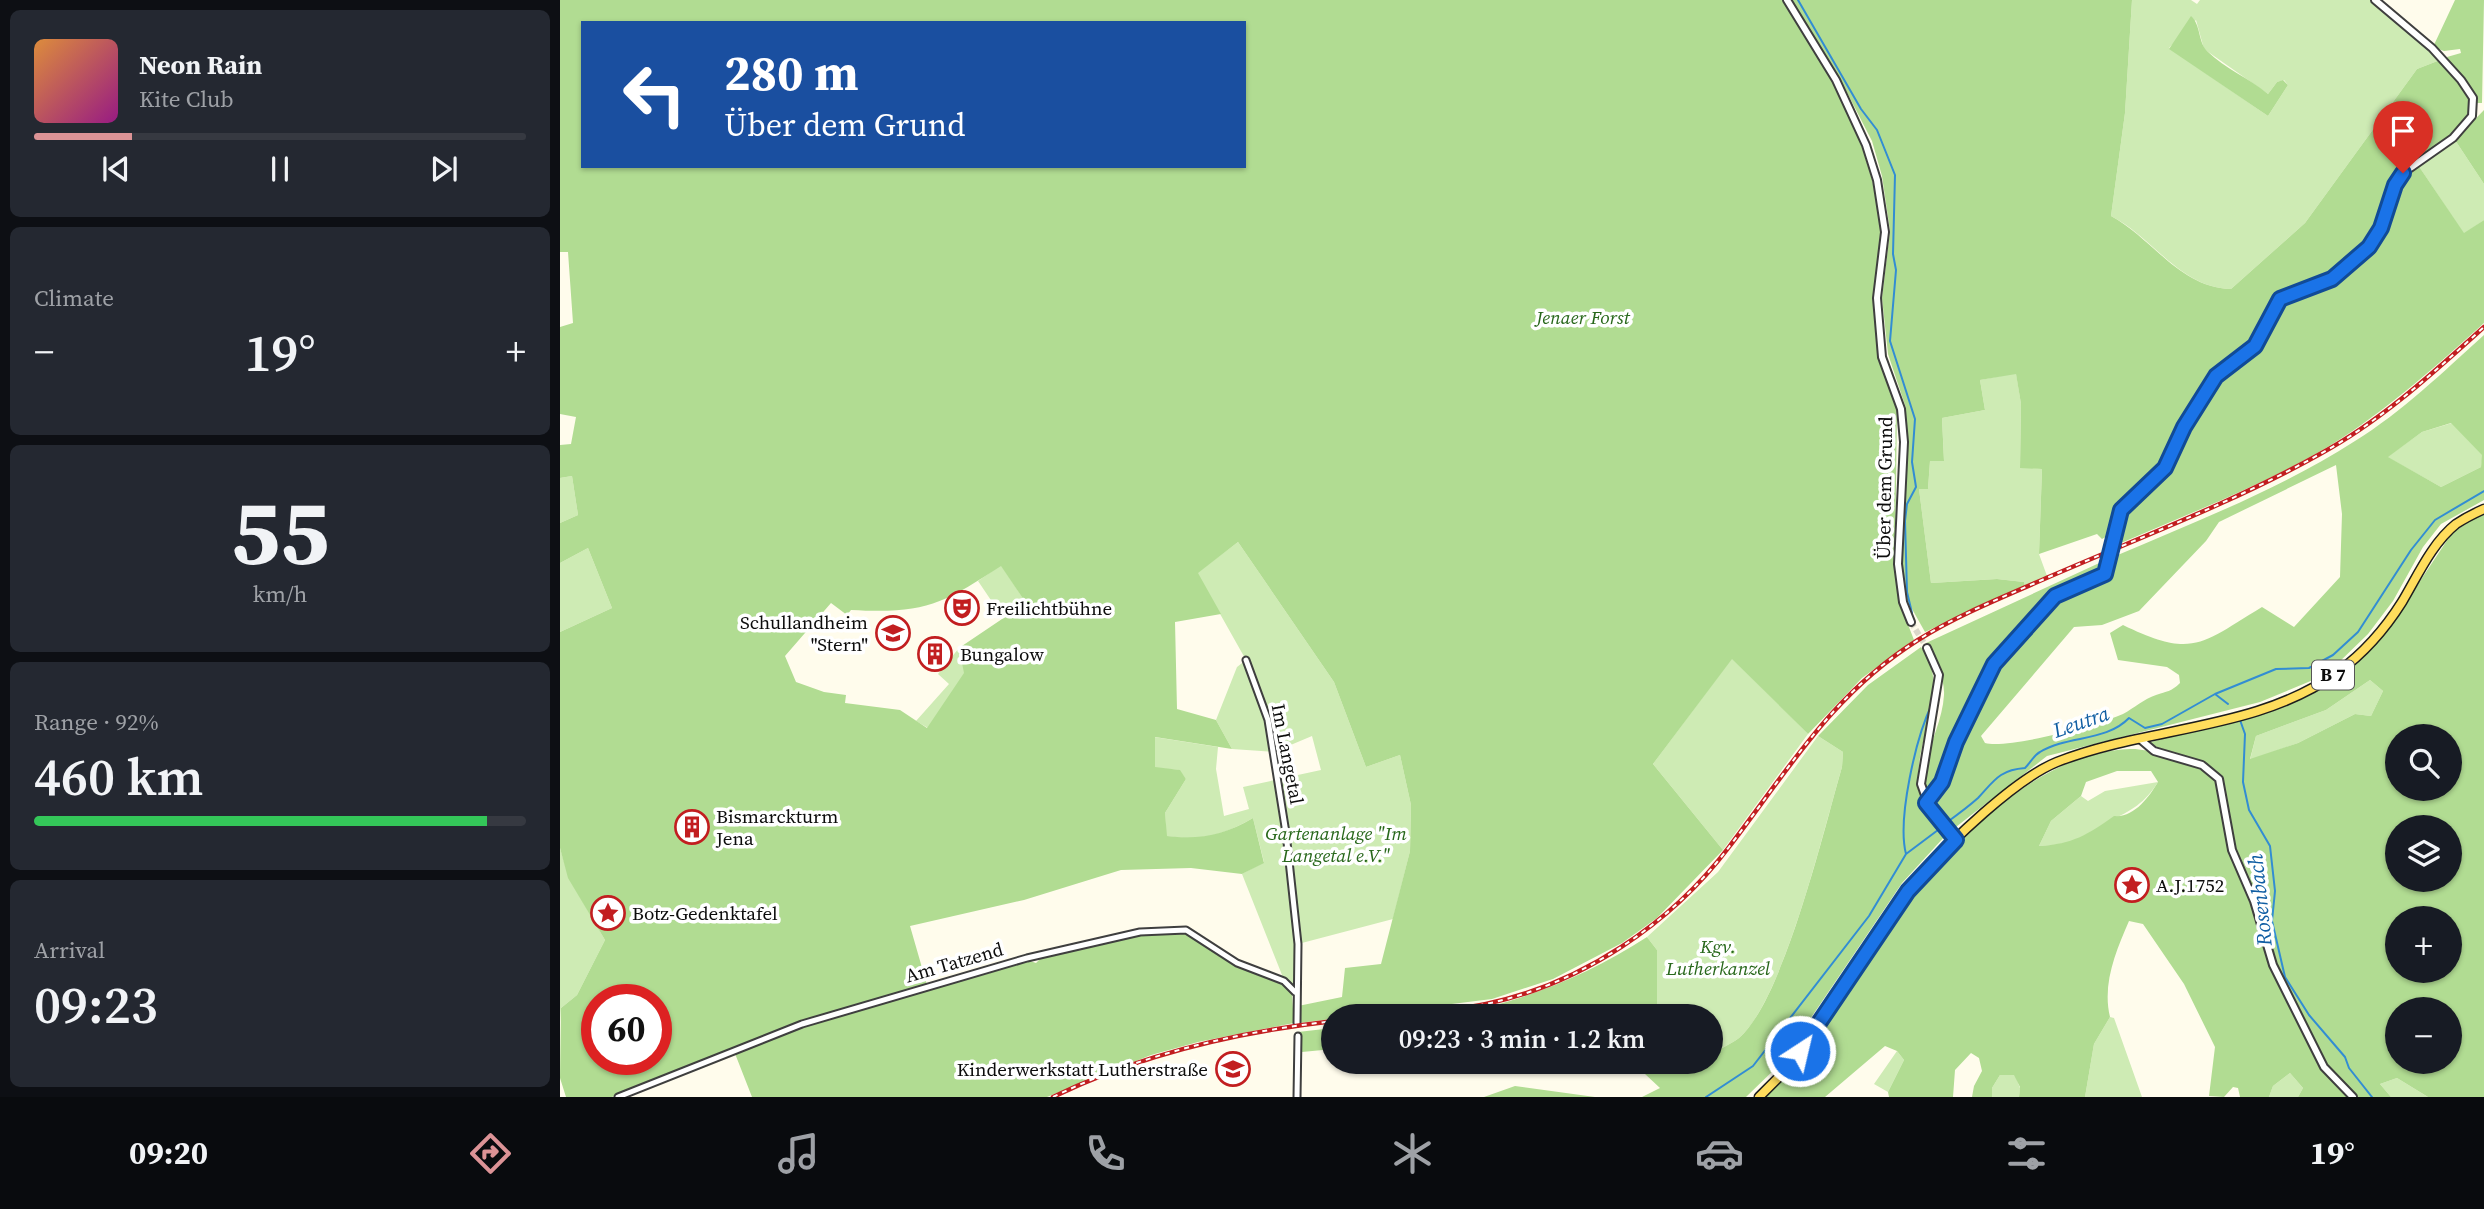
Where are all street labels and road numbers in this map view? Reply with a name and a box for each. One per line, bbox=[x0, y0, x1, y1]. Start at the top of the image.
street label: Über dem Grund bbox=[1870, 416, 1898, 560]
road number: B 7 bbox=[2312, 660, 2354, 690]
street label: Im Langetal bbox=[1266, 702, 1311, 807]
street label: Am Tatzend bbox=[902, 936, 1006, 988]

